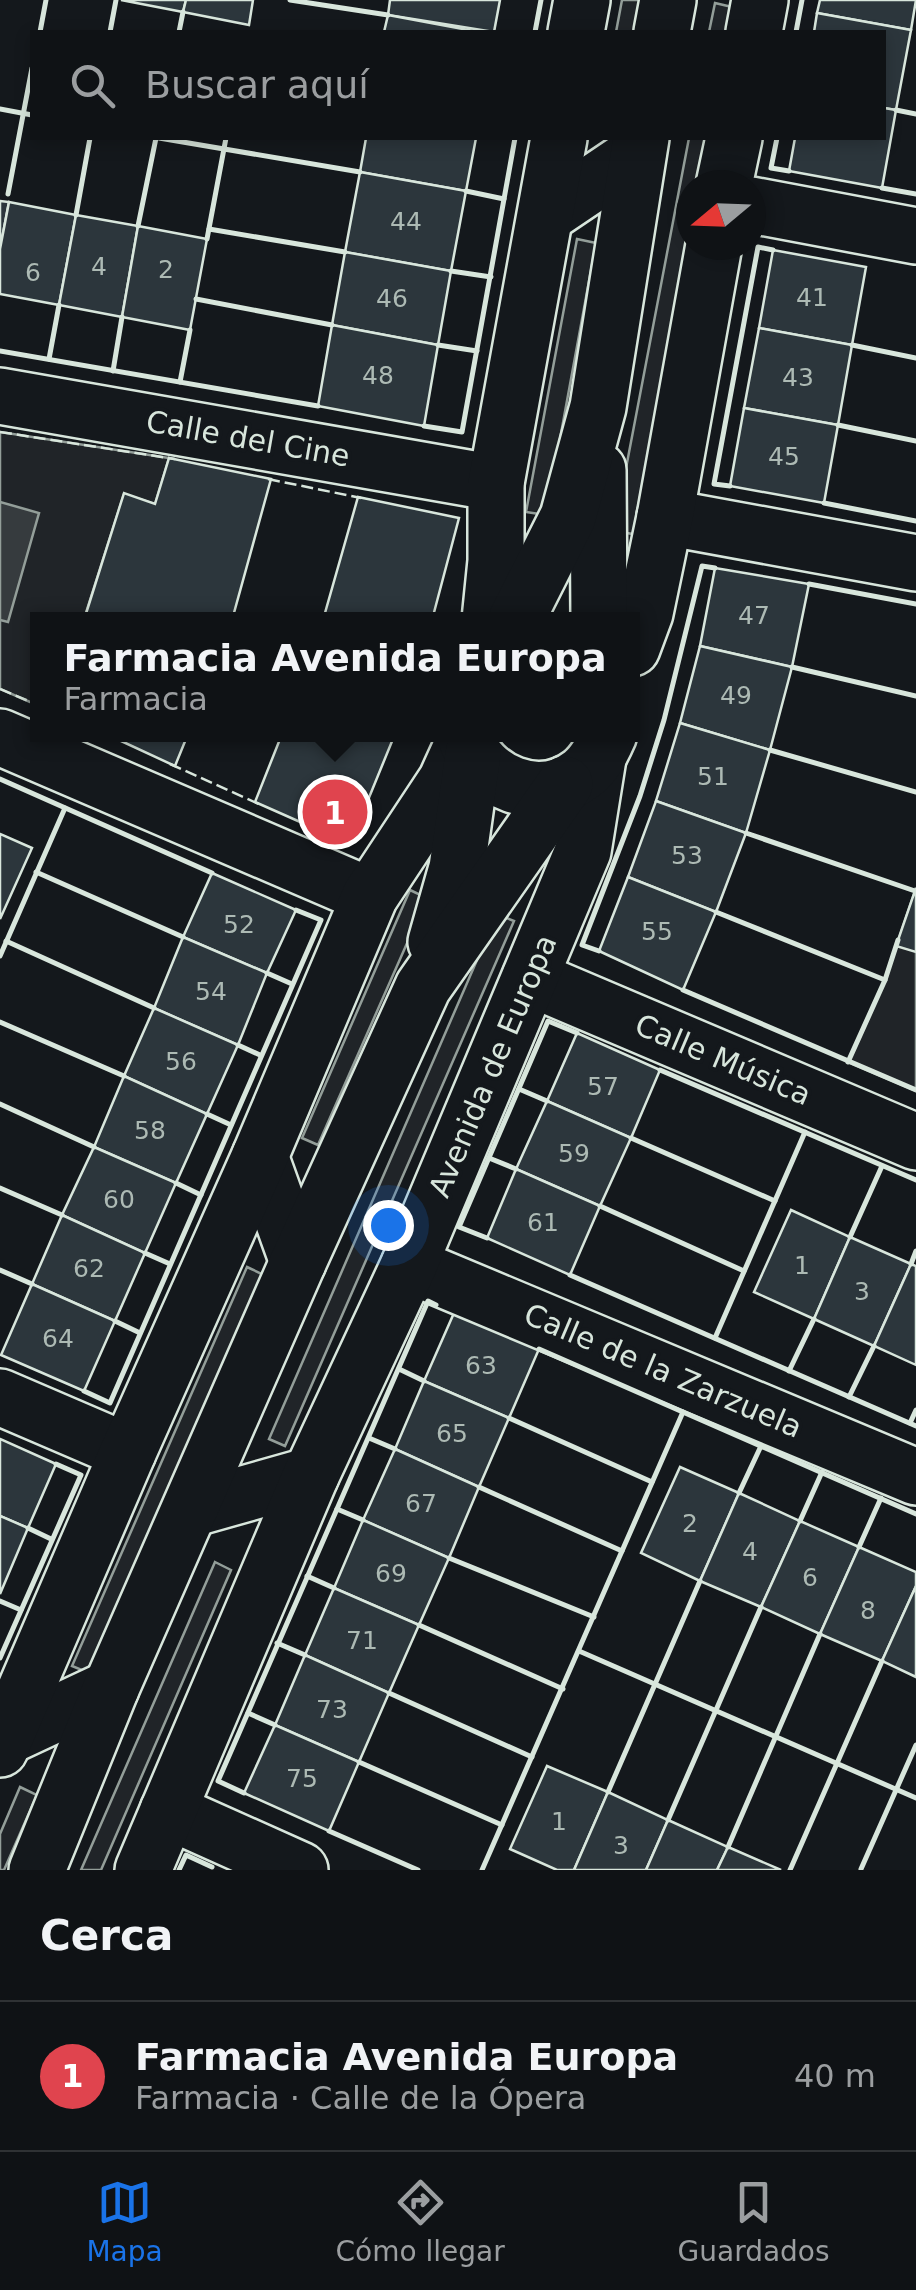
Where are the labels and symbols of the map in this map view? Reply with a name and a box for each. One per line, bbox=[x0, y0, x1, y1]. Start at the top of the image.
north arrow bbox=[676, 170, 766, 260]
house number: 44 bbox=[390, 207, 422, 236]
house number: 4 bbox=[91, 252, 107, 281]
house number: 2 bbox=[158, 255, 174, 284]
house number: 6 bbox=[25, 258, 41, 287]
house number: 41 bbox=[796, 283, 828, 312]
house number: 46 bbox=[376, 284, 408, 313]
house number: 48 bbox=[362, 361, 394, 390]
house number: 43 bbox=[782, 363, 814, 392]
street label: Calle del Cine bbox=[144, 403, 353, 474]
house number: 45 bbox=[768, 442, 800, 471]
house number: 47 bbox=[738, 601, 770, 630]
house number: 49 bbox=[720, 681, 752, 710]
house number: 51 bbox=[697, 762, 729, 791]
pin: 1 bbox=[302, 774, 368, 850]
house number: 53 bbox=[671, 841, 703, 870]
house number: 52 bbox=[223, 910, 255, 939]
house number: 55 bbox=[641, 917, 673, 946]
street label: Avenida de Europa bbox=[421, 929, 564, 1202]
house number: 54 bbox=[195, 977, 227, 1006]
street label: Calle Música bbox=[630, 1007, 816, 1112]
house number: 56 bbox=[165, 1047, 197, 1076]
house number: 57 bbox=[587, 1072, 619, 1101]
house number: 58 bbox=[134, 1116, 166, 1145]
house number: 59 bbox=[558, 1139, 590, 1168]
house number: 60 bbox=[103, 1185, 135, 1214]
your location bbox=[363, 1200, 414, 1251]
house number: 61 bbox=[527, 1208, 559, 1237]
house number: 1 bbox=[794, 1251, 810, 1280]
house number: 62 bbox=[73, 1254, 105, 1283]
house number: 3 bbox=[854, 1277, 870, 1306]
street label: Calle de la Zarzuela bbox=[519, 1296, 807, 1445]
house number: 64 bbox=[42, 1324, 74, 1353]
house number: 63 bbox=[465, 1351, 497, 1380]
house number: 65 bbox=[436, 1419, 468, 1448]
house number: 67 bbox=[405, 1489, 437, 1518]
house number: 2 bbox=[682, 1509, 698, 1538]
house number: 4 bbox=[742, 1537, 758, 1566]
house number: 69 bbox=[375, 1559, 407, 1588]
house number: 6 bbox=[802, 1563, 818, 1592]
house number: 8 bbox=[860, 1596, 876, 1625]
house number: 71 bbox=[346, 1626, 378, 1655]
house number: 73 bbox=[316, 1695, 348, 1724]
house number: 75 bbox=[286, 1764, 318, 1793]
house number: 1 bbox=[551, 1807, 567, 1836]
house number: 3 bbox=[613, 1831, 629, 1860]

